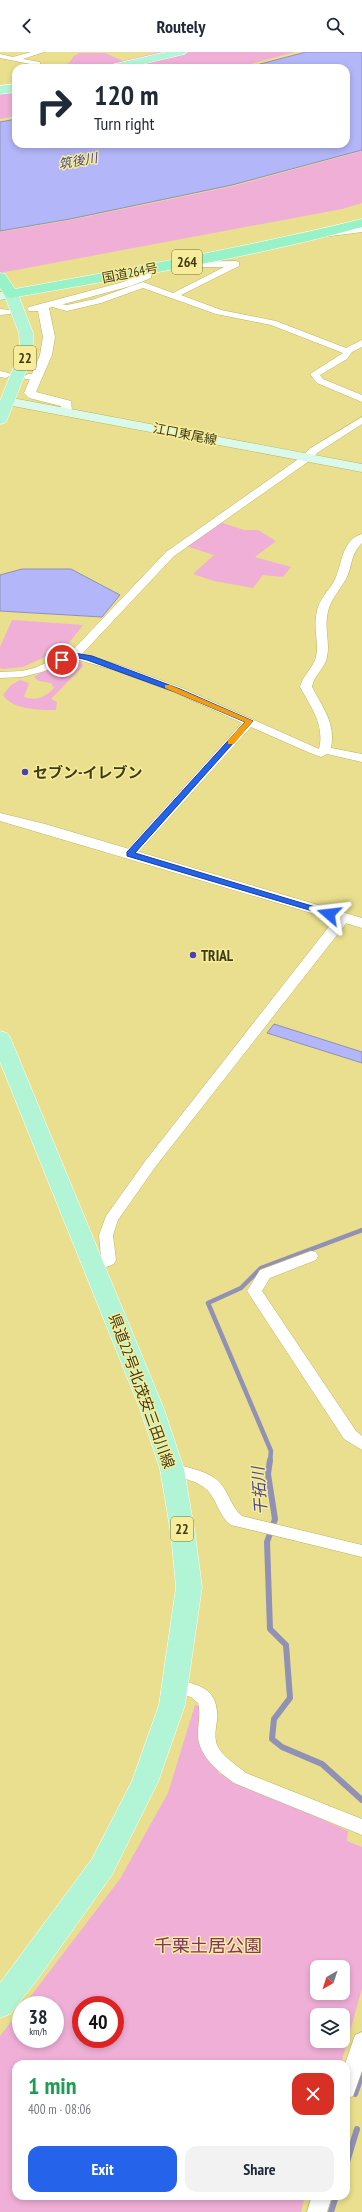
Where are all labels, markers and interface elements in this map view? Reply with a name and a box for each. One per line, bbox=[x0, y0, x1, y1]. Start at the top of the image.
icon: back bbox=[16, 15, 38, 37]
text: Routely bbox=[157, 15, 205, 38]
icon: search bbox=[324, 15, 346, 37]
text: 120 m bbox=[94, 76, 158, 113]
icon: right bbox=[28, 80, 80, 132]
text: Turn right bbox=[94, 112, 154, 135]
water label: 筑後川 bbox=[57, 149, 101, 173]
road number: 264 bbox=[172, 250, 202, 274]
street label: 国道264号 bbox=[101, 259, 159, 287]
road number: 22 bbox=[14, 346, 36, 370]
street label: 江口東尾線 bbox=[151, 419, 219, 449]
pin bbox=[45, 643, 79, 677]
icon: arrive bbox=[51, 649, 73, 671]
place label: セブン-イレブン bbox=[33, 763, 142, 782]
marker: セブン-イレブン bbox=[20, 767, 30, 777]
position arrow bbox=[308, 893, 350, 935]
place label: TRIAL bbox=[201, 946, 234, 965]
marker: TRIAL bbox=[188, 950, 198, 960]
street label: 県道22号北茂安三田川線 bbox=[105, 1311, 179, 1471]
water label: 干拓川 bbox=[247, 1464, 271, 1516]
road number: 22 bbox=[171, 1517, 193, 1541]
park label: 千栗土居公園 bbox=[154, 1934, 262, 1957]
north arrow bbox=[310, 1960, 350, 2000]
map controls bbox=[310, 1960, 350, 2048]
speed limit sign: 40 bbox=[72, 1996, 124, 2048]
text: 38 bbox=[28, 2004, 48, 2030]
button: layers bbox=[310, 2008, 350, 2048]
text: km/h bbox=[29, 2025, 47, 2038]
text: 1 min bbox=[28, 2070, 76, 2101]
button: close bbox=[292, 2073, 334, 2115]
text: 400 m · 08:06 bbox=[28, 2101, 91, 2118]
button: Exit bbox=[28, 2146, 177, 2192]
button: Share bbox=[185, 2146, 334, 2192]

